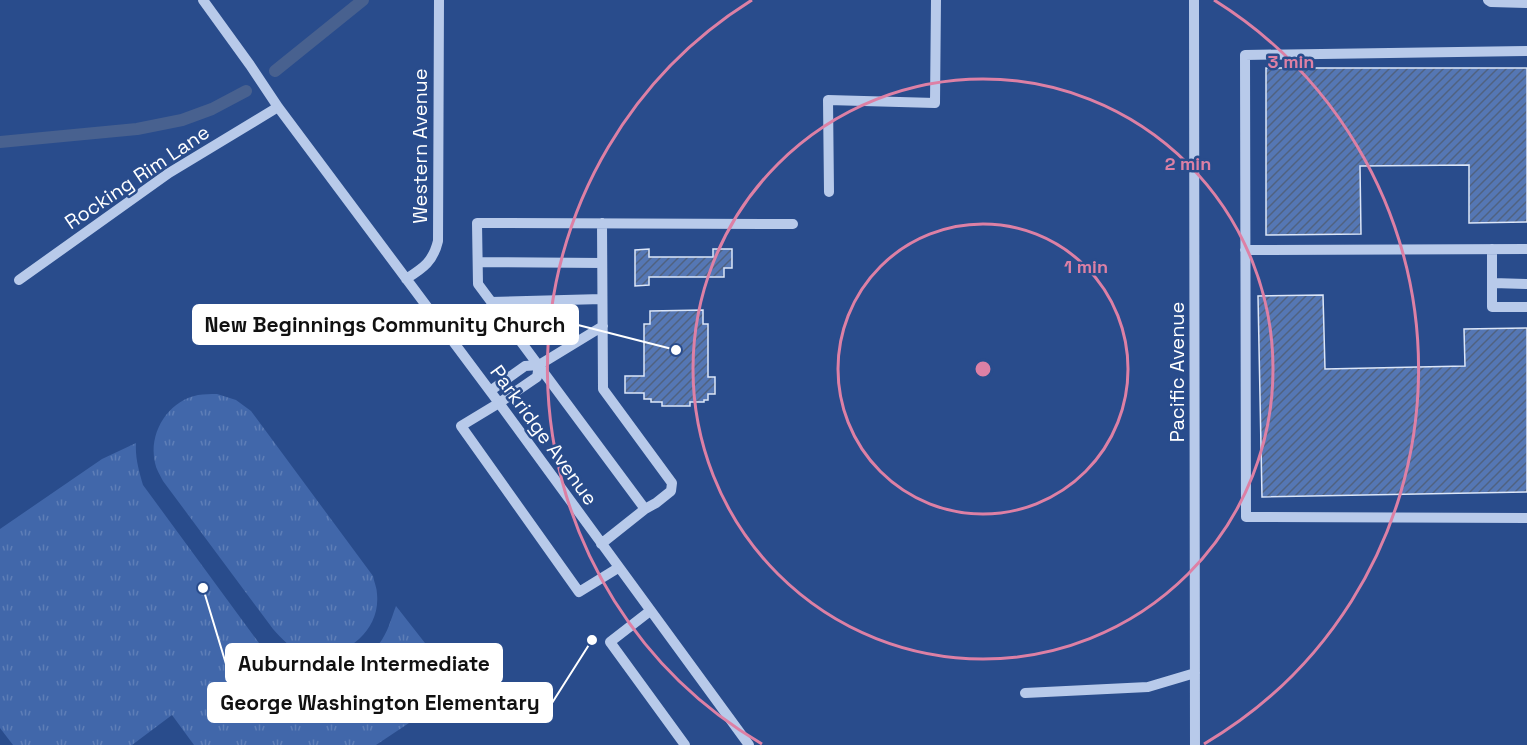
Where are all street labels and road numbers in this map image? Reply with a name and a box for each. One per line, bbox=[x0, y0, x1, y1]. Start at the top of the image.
street label: Western Avenue bbox=[407, 68, 433, 224]
street label: Rocking Rim Lane bbox=[60, 119, 214, 235]
street label: Pacific Avenue bbox=[1164, 302, 1190, 442]
street label: Parkridge Avenue bbox=[484, 360, 604, 510]

